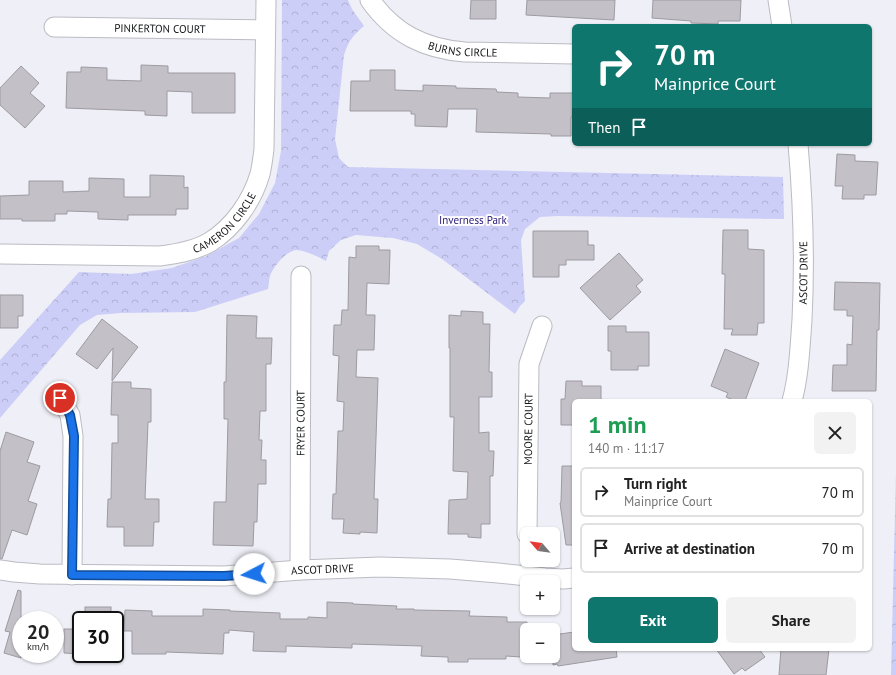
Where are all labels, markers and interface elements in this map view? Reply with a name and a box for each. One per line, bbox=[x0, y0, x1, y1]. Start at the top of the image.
street label: PINKERTON COURT bbox=[114, 21, 206, 36]
text: 70 m bbox=[654, 36, 715, 73]
street label: BURNS CIRCLE bbox=[426, 38, 498, 60]
icon: right bbox=[588, 40, 640, 92]
text: Mainprice Court bbox=[654, 72, 776, 95]
icon: arrive bbox=[628, 116, 650, 138]
text: Then bbox=[588, 118, 620, 137]
street label: CAMERON CIRCLE bbox=[191, 190, 259, 256]
park label: Inverness Park bbox=[439, 213, 508, 227]
street label: ASCOT DRIVE bbox=[796, 241, 810, 304]
pin bbox=[43, 381, 77, 415]
icon: arrive bbox=[49, 387, 71, 409]
street label: FRYER COURT bbox=[293, 390, 308, 456]
street label: MOORE COURT bbox=[521, 393, 536, 465]
text: 1 min bbox=[588, 409, 647, 440]
button: close bbox=[814, 412, 856, 454]
text: 140 m · 11:17 bbox=[588, 440, 665, 457]
text: Turn right bbox=[624, 474, 687, 493]
icon: right bbox=[590, 481, 612, 503]
text: 70 m bbox=[821, 483, 854, 502]
text: Mainprice Court bbox=[624, 493, 712, 510]
north arrow bbox=[520, 527, 560, 567]
map controls bbox=[520, 527, 560, 663]
icon: arrive bbox=[590, 537, 612, 559]
text: Arrive at destination bbox=[624, 539, 755, 558]
text: 70 m bbox=[821, 539, 854, 558]
position arrow bbox=[233, 553, 275, 595]
street label: ASCOT DRIVE bbox=[291, 561, 354, 578]
button: + bbox=[520, 575, 560, 615]
button: Exit bbox=[588, 597, 718, 643]
button: Share bbox=[726, 597, 856, 643]
speed limit sign: 30 bbox=[72, 611, 124, 663]
text: 20 bbox=[27, 619, 49, 645]
button: − bbox=[520, 623, 560, 663]
text: km/h bbox=[27, 640, 49, 653]

